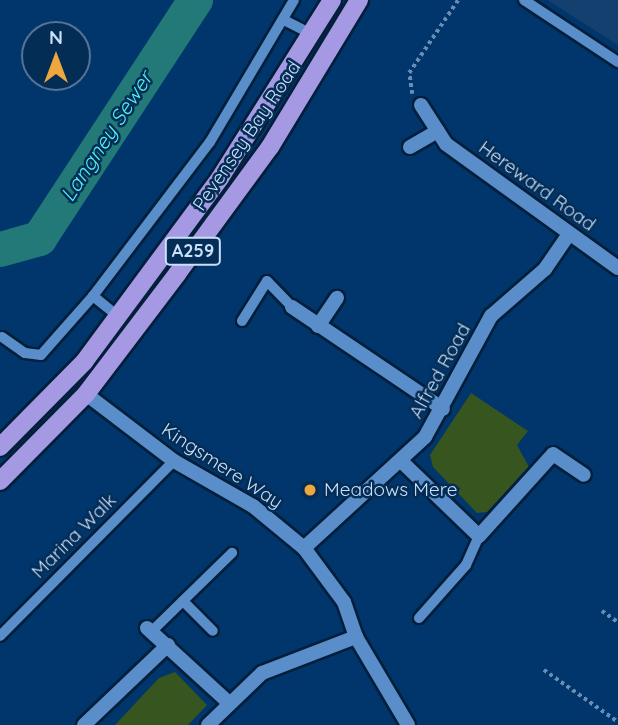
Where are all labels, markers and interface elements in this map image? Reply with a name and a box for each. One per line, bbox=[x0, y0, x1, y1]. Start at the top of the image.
north arrow bbox=[21, 21, 91, 91]
text: N bbox=[49, 25, 63, 49]
street label: Pevensey Bay Road bbox=[188, 57, 306, 215]
water label: Langney Sewer bbox=[55, 66, 157, 206]
street label: Hereward Road bbox=[474, 136, 600, 236]
road number: A259 bbox=[163, 236, 223, 265]
street label: Alfred Road bbox=[405, 320, 475, 422]
street label: Kingsmere Way bbox=[157, 418, 287, 514]
place label: Meadows Mere bbox=[324, 479, 457, 501]
marker: Meadows Mere bbox=[302, 482, 318, 498]
street label: Marina Walk bbox=[27, 489, 121, 583]

